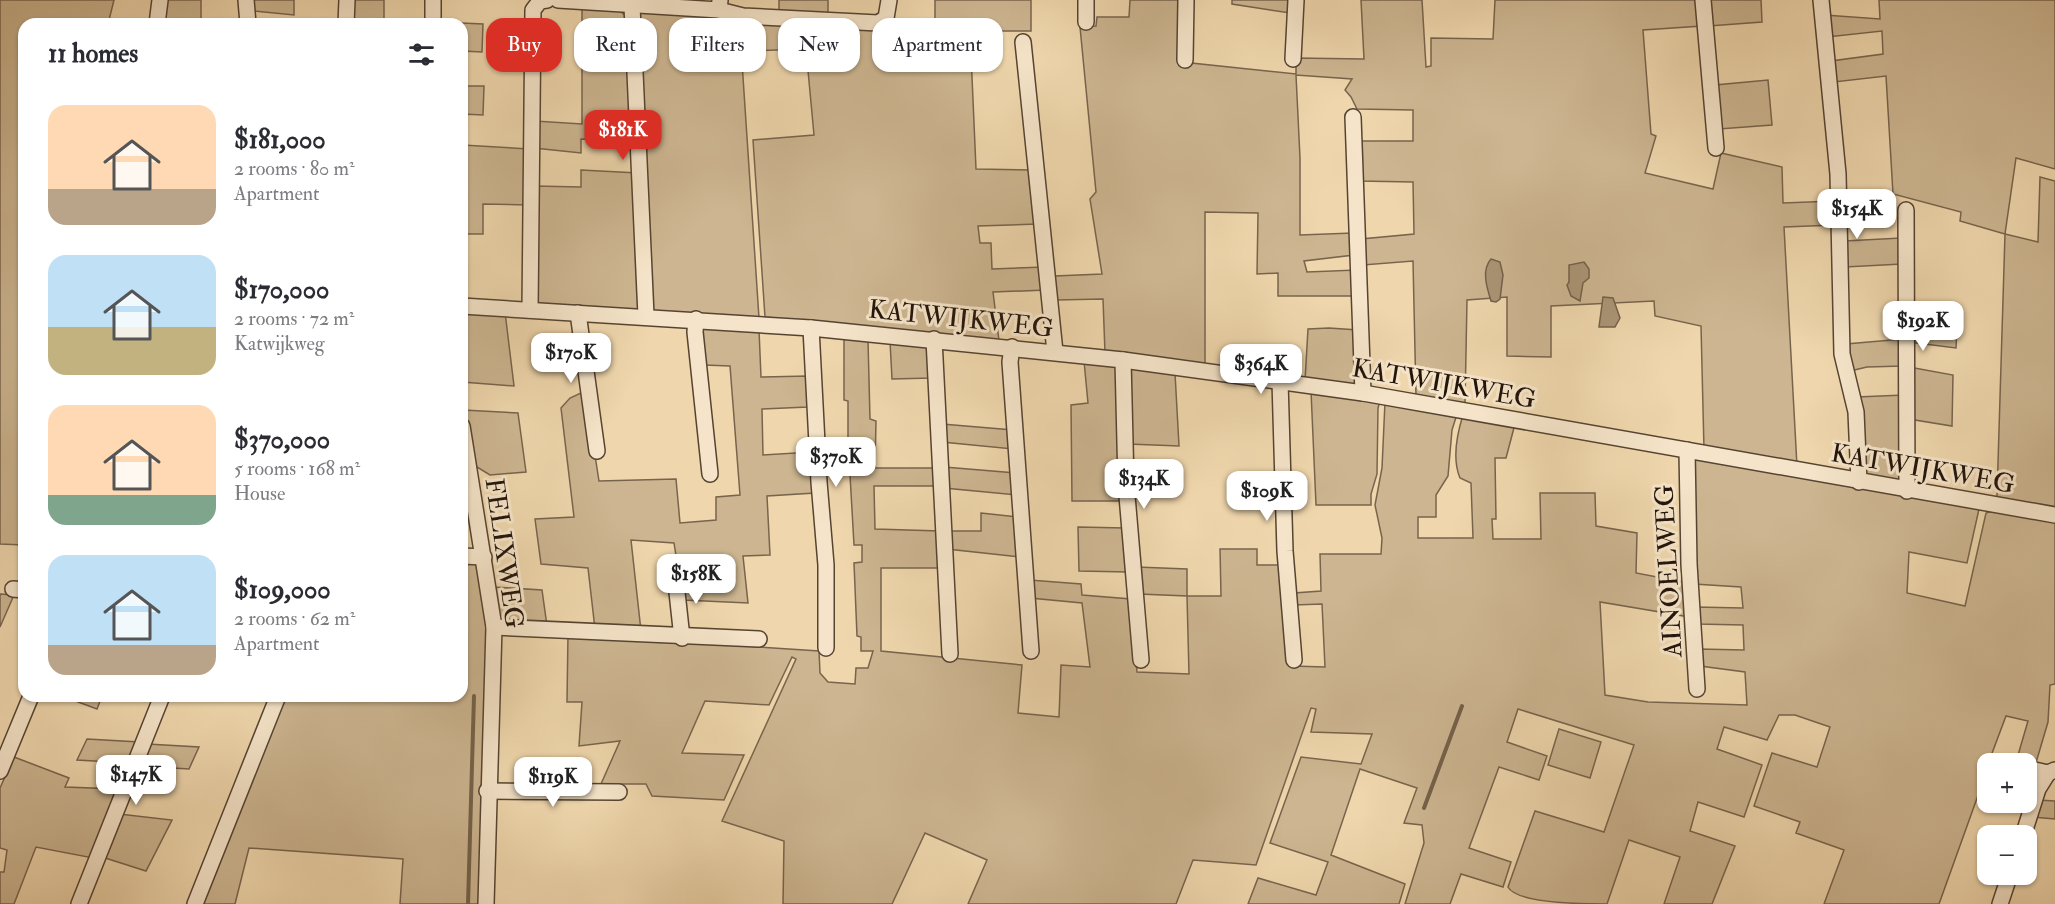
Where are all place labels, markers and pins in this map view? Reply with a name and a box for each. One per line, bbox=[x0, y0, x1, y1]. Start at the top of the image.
pin: $181K bbox=[581, 110, 665, 161]
pin: $154K bbox=[1815, 189, 1899, 240]
pin: $192K bbox=[1881, 301, 1965, 352]
pin: $170K bbox=[529, 333, 613, 384]
pin: $364K bbox=[1219, 344, 1303, 395]
pin: $370K bbox=[794, 437, 878, 488]
pin: $134K bbox=[1102, 459, 1186, 510]
pin: $109K bbox=[1225, 471, 1309, 522]
pin: $158K bbox=[654, 554, 738, 605]
pin: $147K bbox=[94, 755, 178, 806]
pin: $119K bbox=[511, 757, 595, 808]

